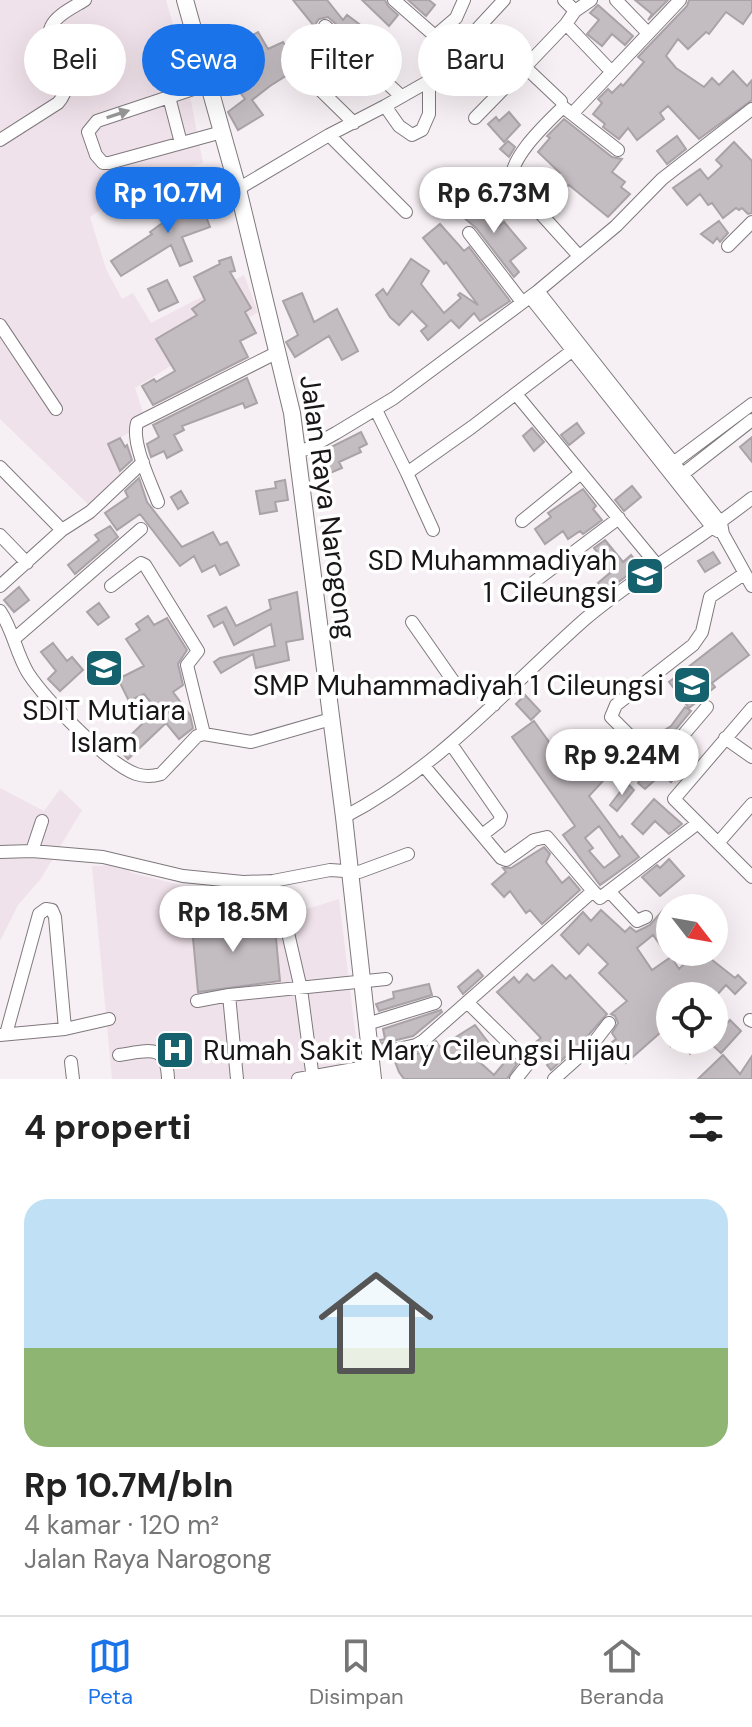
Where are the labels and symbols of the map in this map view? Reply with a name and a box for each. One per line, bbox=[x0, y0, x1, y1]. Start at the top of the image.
one-way arrow bbox=[107, 107, 131, 119]
pin: Rp 10.7M bbox=[85, 167, 251, 235]
pin: Rp 6.73M bbox=[411, 167, 577, 235]
street label: Jalan Raya Narogong bbox=[291, 372, 365, 642]
place label: SD Muhammadiyah 1 Cileungsi bbox=[368, 542, 617, 611]
school or university icon: SD Muhammadiyah 1 Cileungsi bbox=[624, 555, 666, 597]
school or university icon: SDIT Mutiara Islam bbox=[83, 647, 125, 689]
school or university icon: SMP Muhammadiyah 1 Cileungsi bbox=[671, 664, 713, 706]
place label: SMP Muhammadiyah 1 Cileungsi bbox=[253, 667, 664, 704]
place label: SDIT Mutiara Islam bbox=[22, 692, 186, 761]
pin: Rp 9.24M bbox=[539, 729, 705, 797]
pin: Rp 18.5M bbox=[150, 886, 316, 954]
north arrow bbox=[656, 894, 728, 966]
hospital icon: Rumah Sakit Mary Cileungsi Hijau bbox=[154, 1029, 196, 1071]
place label: Rumah Sakit Mary Cileungsi Hijau bbox=[203, 1032, 631, 1069]

